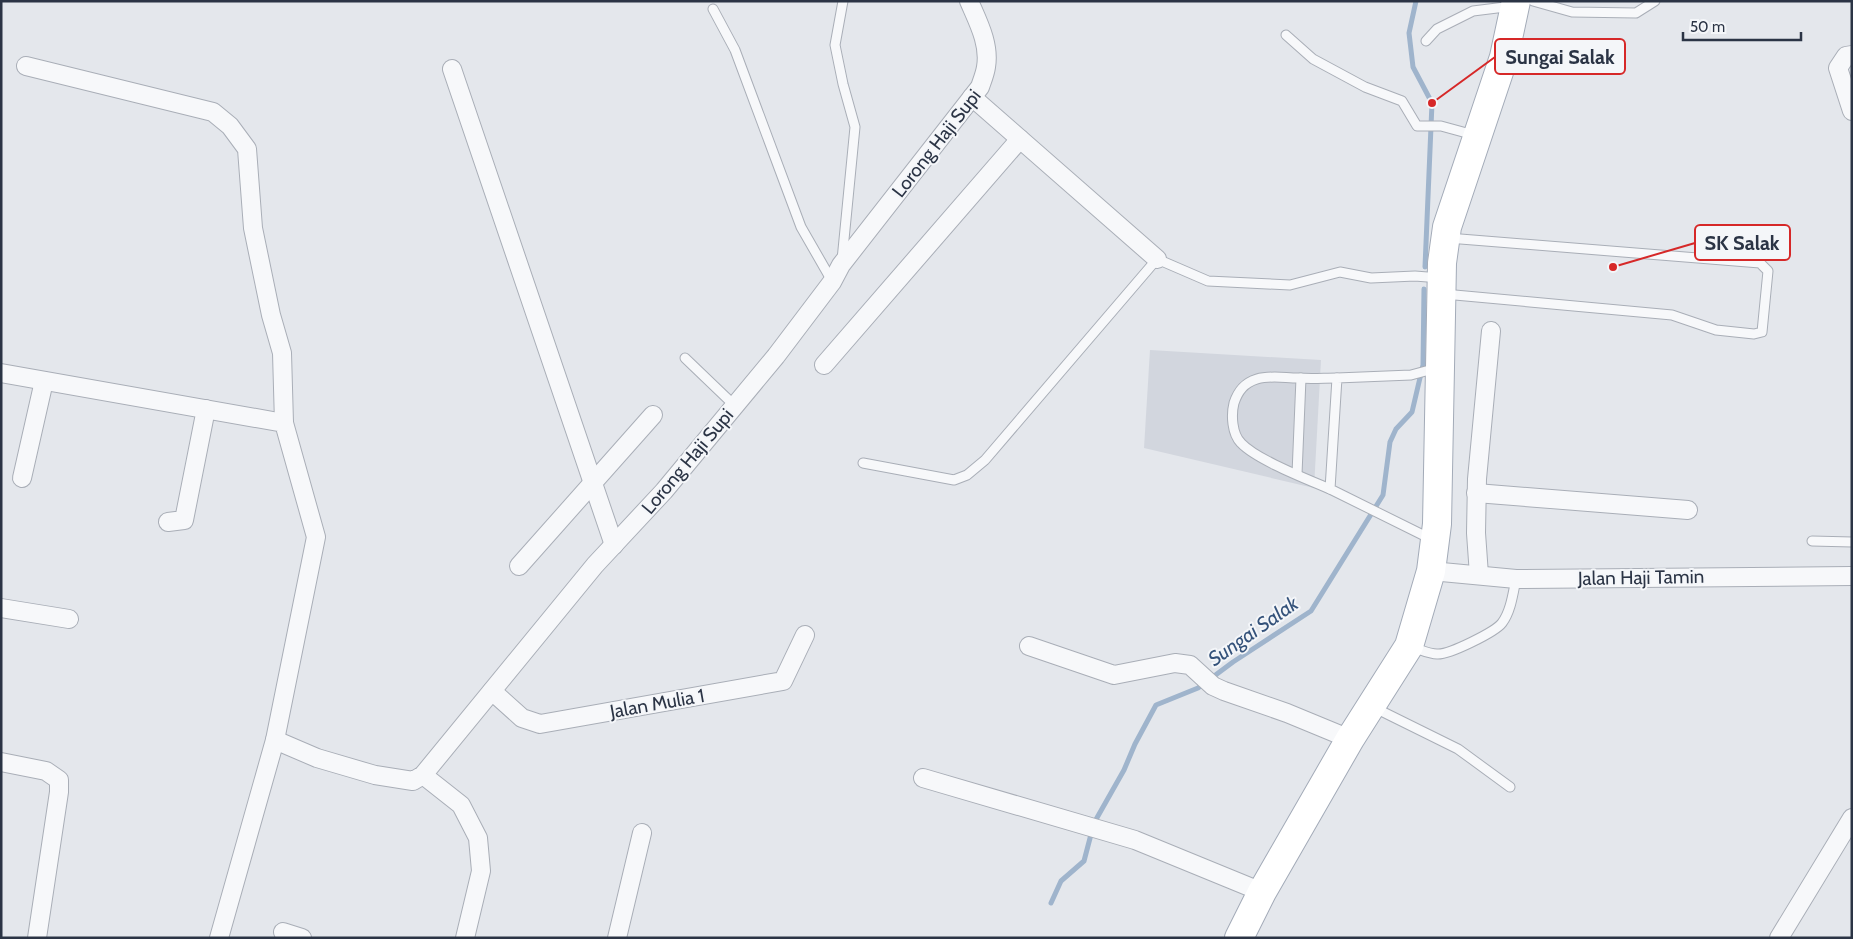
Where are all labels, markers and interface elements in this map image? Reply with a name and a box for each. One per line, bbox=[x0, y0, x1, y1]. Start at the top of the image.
scale bar bbox=[1683, 10, 1800, 42]
text: 50 m bbox=[1690, 18, 1725, 36]
callout: Sungai Salak bbox=[1495, 39, 1625, 74]
text: Sungai Salak bbox=[1505, 45, 1615, 69]
street label: Lorong Haji Supi bbox=[887, 85, 986, 202]
callout: SK Salak bbox=[1695, 225, 1790, 260]
text: SK Salak bbox=[1704, 231, 1780, 255]
street label: Lorong Haji Supi bbox=[637, 404, 738, 519]
street label: Jalan Haji Tamin bbox=[1577, 565, 1704, 590]
water label: Sungai Salak bbox=[1203, 590, 1304, 671]
street label: Jalan Mulia 1 bbox=[607, 684, 706, 723]

